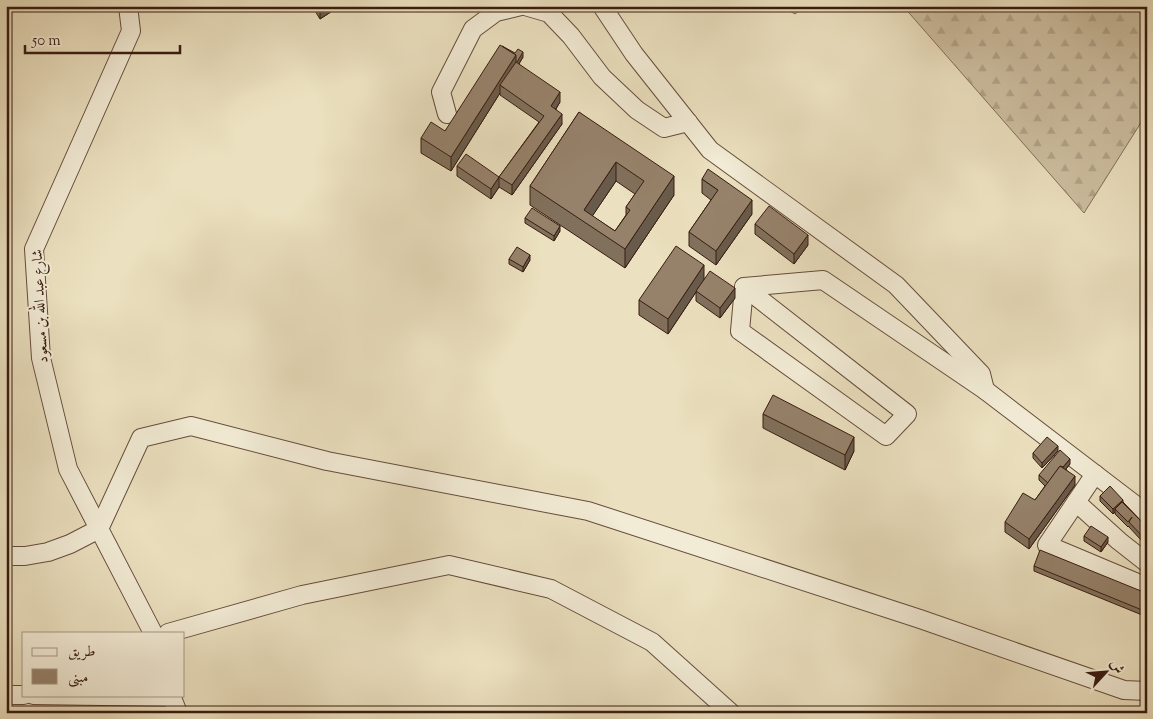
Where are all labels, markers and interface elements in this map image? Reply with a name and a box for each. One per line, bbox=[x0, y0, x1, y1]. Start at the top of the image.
scale bar bbox=[25, 22, 180, 54]
text: 50 m bbox=[31, 31, 61, 52]
street label: شارع عبد الله بن مسعود bbox=[25, 248, 55, 364]
legend bbox=[22, 632, 185, 696]
text: طريق bbox=[68, 642, 95, 663]
north arrow bbox=[1080, 646, 1130, 696]
text: ش bbox=[1104, 657, 1128, 678]
text: مبنى bbox=[68, 668, 88, 689]

